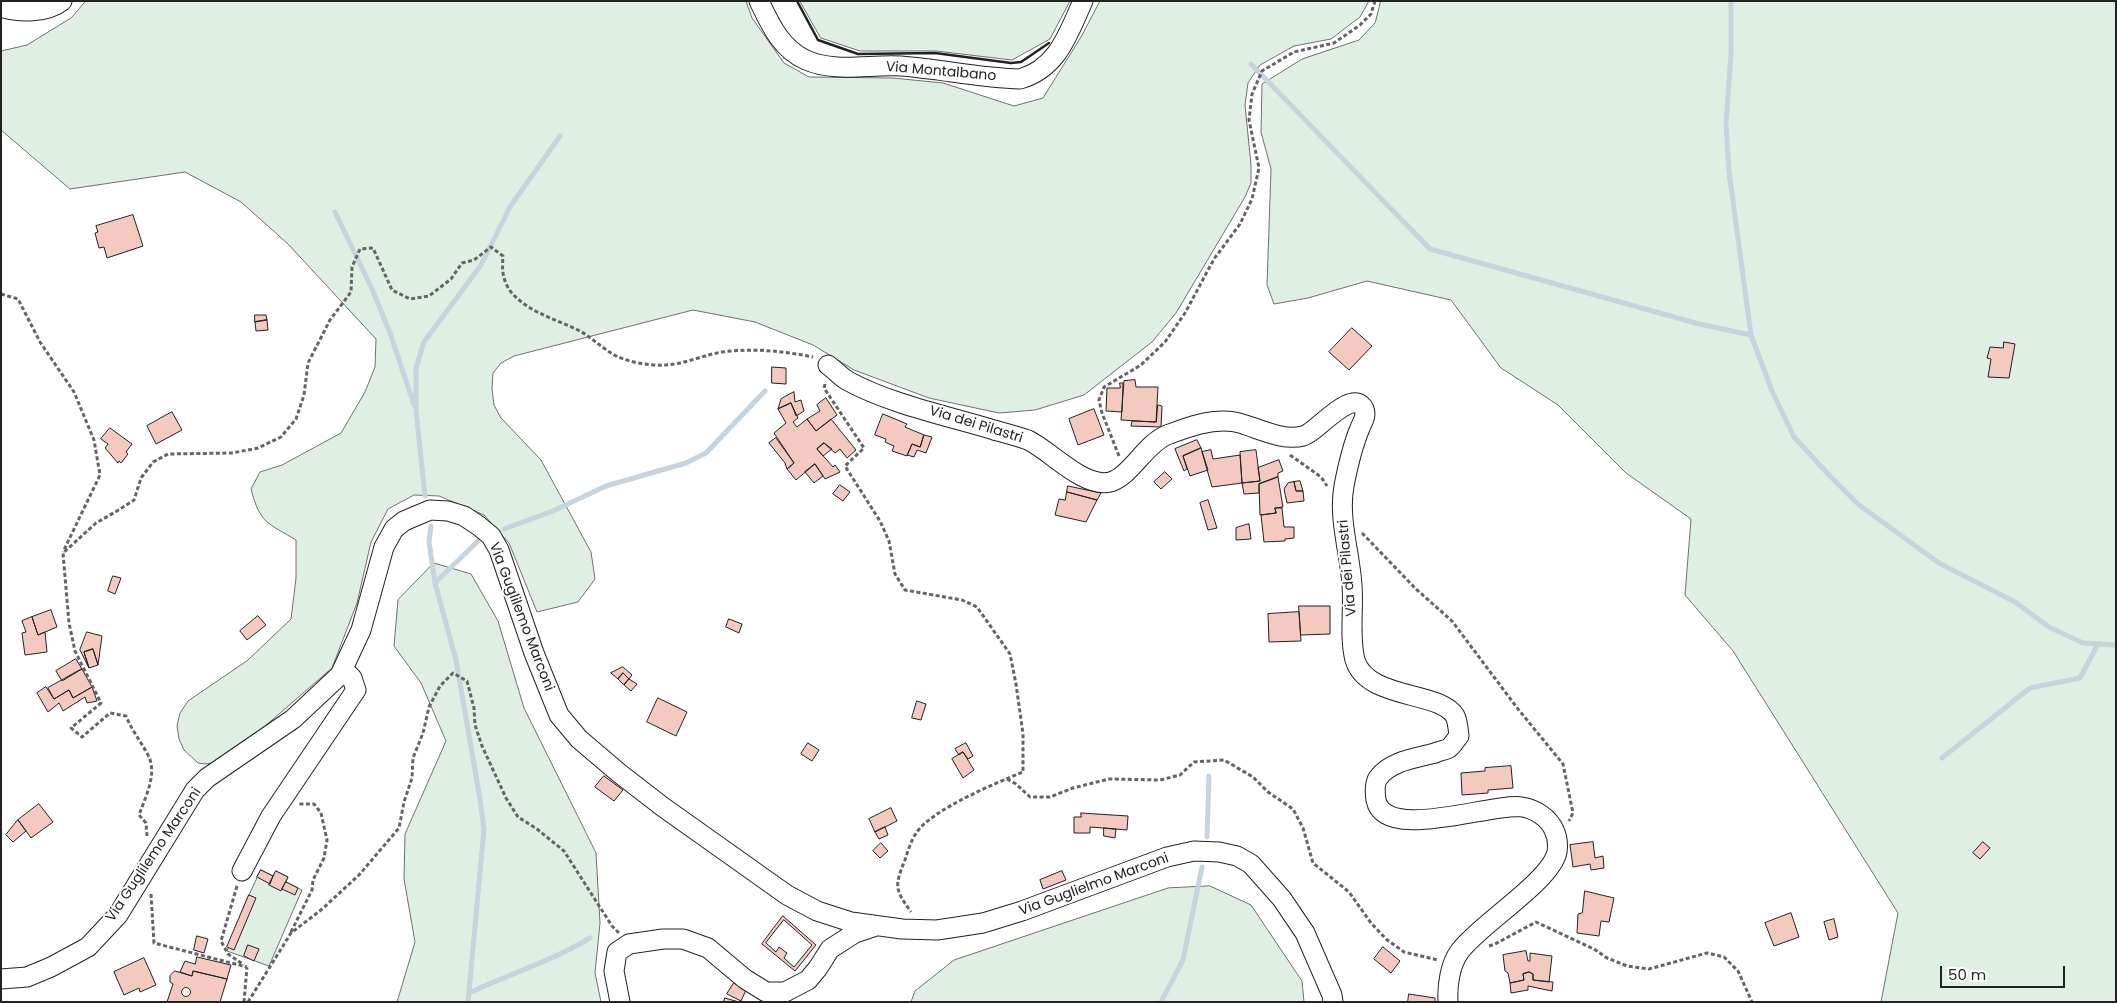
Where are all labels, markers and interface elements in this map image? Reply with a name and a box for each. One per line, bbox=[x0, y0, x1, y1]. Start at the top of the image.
street label: Via Montalbano bbox=[885, 59, 997, 85]
street label: Via dei Pilastri bbox=[927, 403, 1025, 447]
street label: Via dei Pilastri bbox=[1335, 519, 1361, 617]
street label: Via Guglilemo Marconi bbox=[485, 540, 557, 694]
street label: Via Guglilemo Marconi bbox=[103, 785, 205, 925]
street label: Via Guglielmo Marconi bbox=[1017, 850, 1171, 920]
scale bar bbox=[1942, 956, 2067, 988]
text: 50 m bbox=[1948, 964, 1986, 985]

